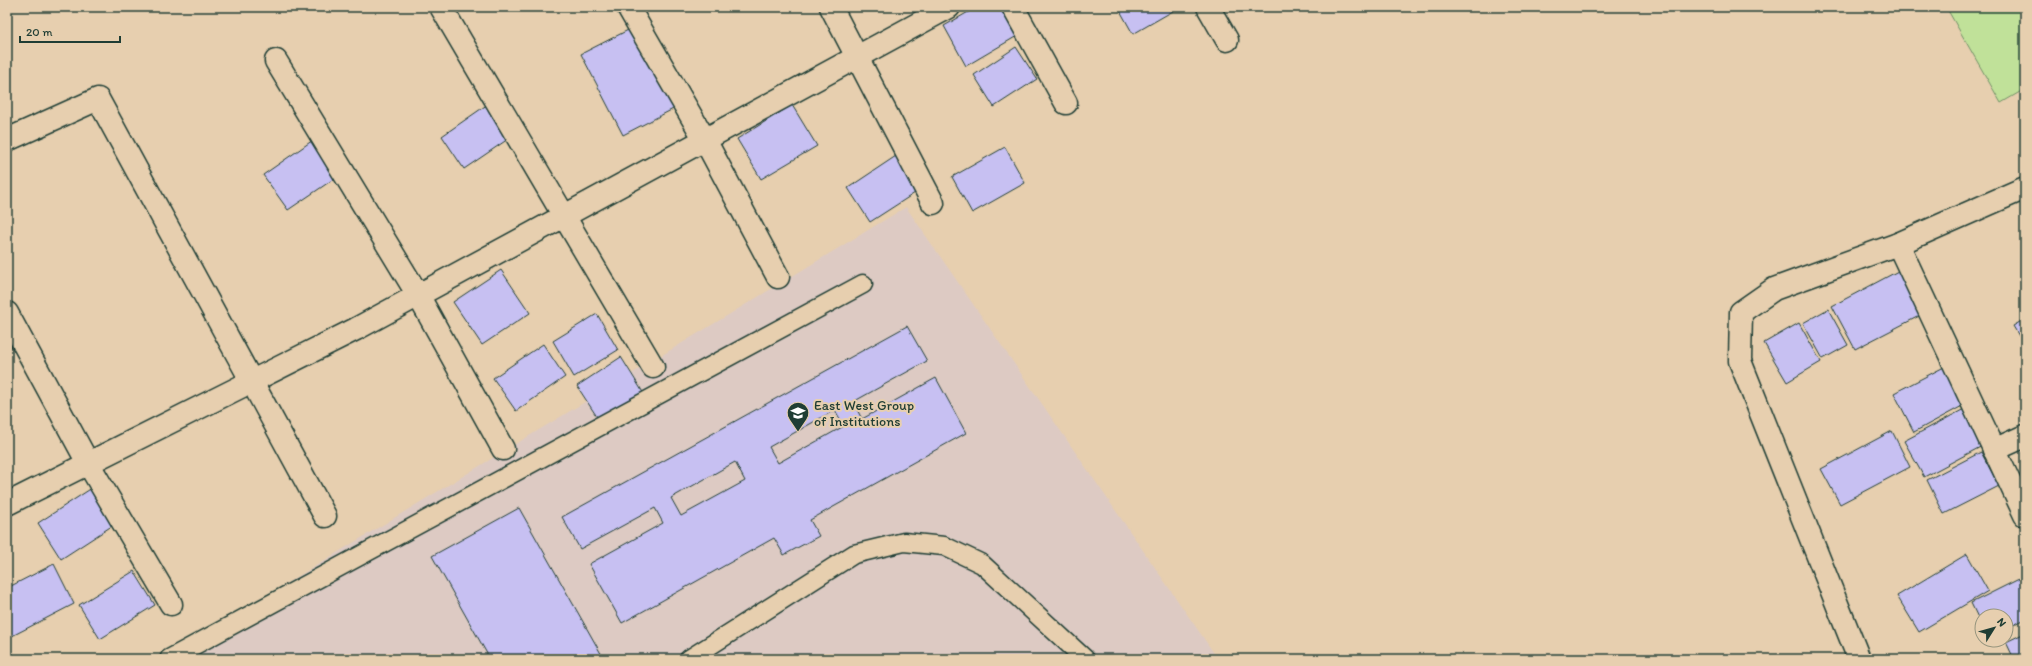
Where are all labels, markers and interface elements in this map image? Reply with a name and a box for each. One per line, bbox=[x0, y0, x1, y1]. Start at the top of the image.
scale bar bbox=[20, 18, 120, 44]
text: 20 m bbox=[26, 25, 53, 39]
place label: East West Group of Institutions bbox=[814, 397, 914, 430]
school or university icon: East West Group of Institutions bbox=[785, 400, 811, 433]
north arrow bbox=[1974, 608, 2014, 648]
text: N bbox=[1994, 615, 2009, 629]

